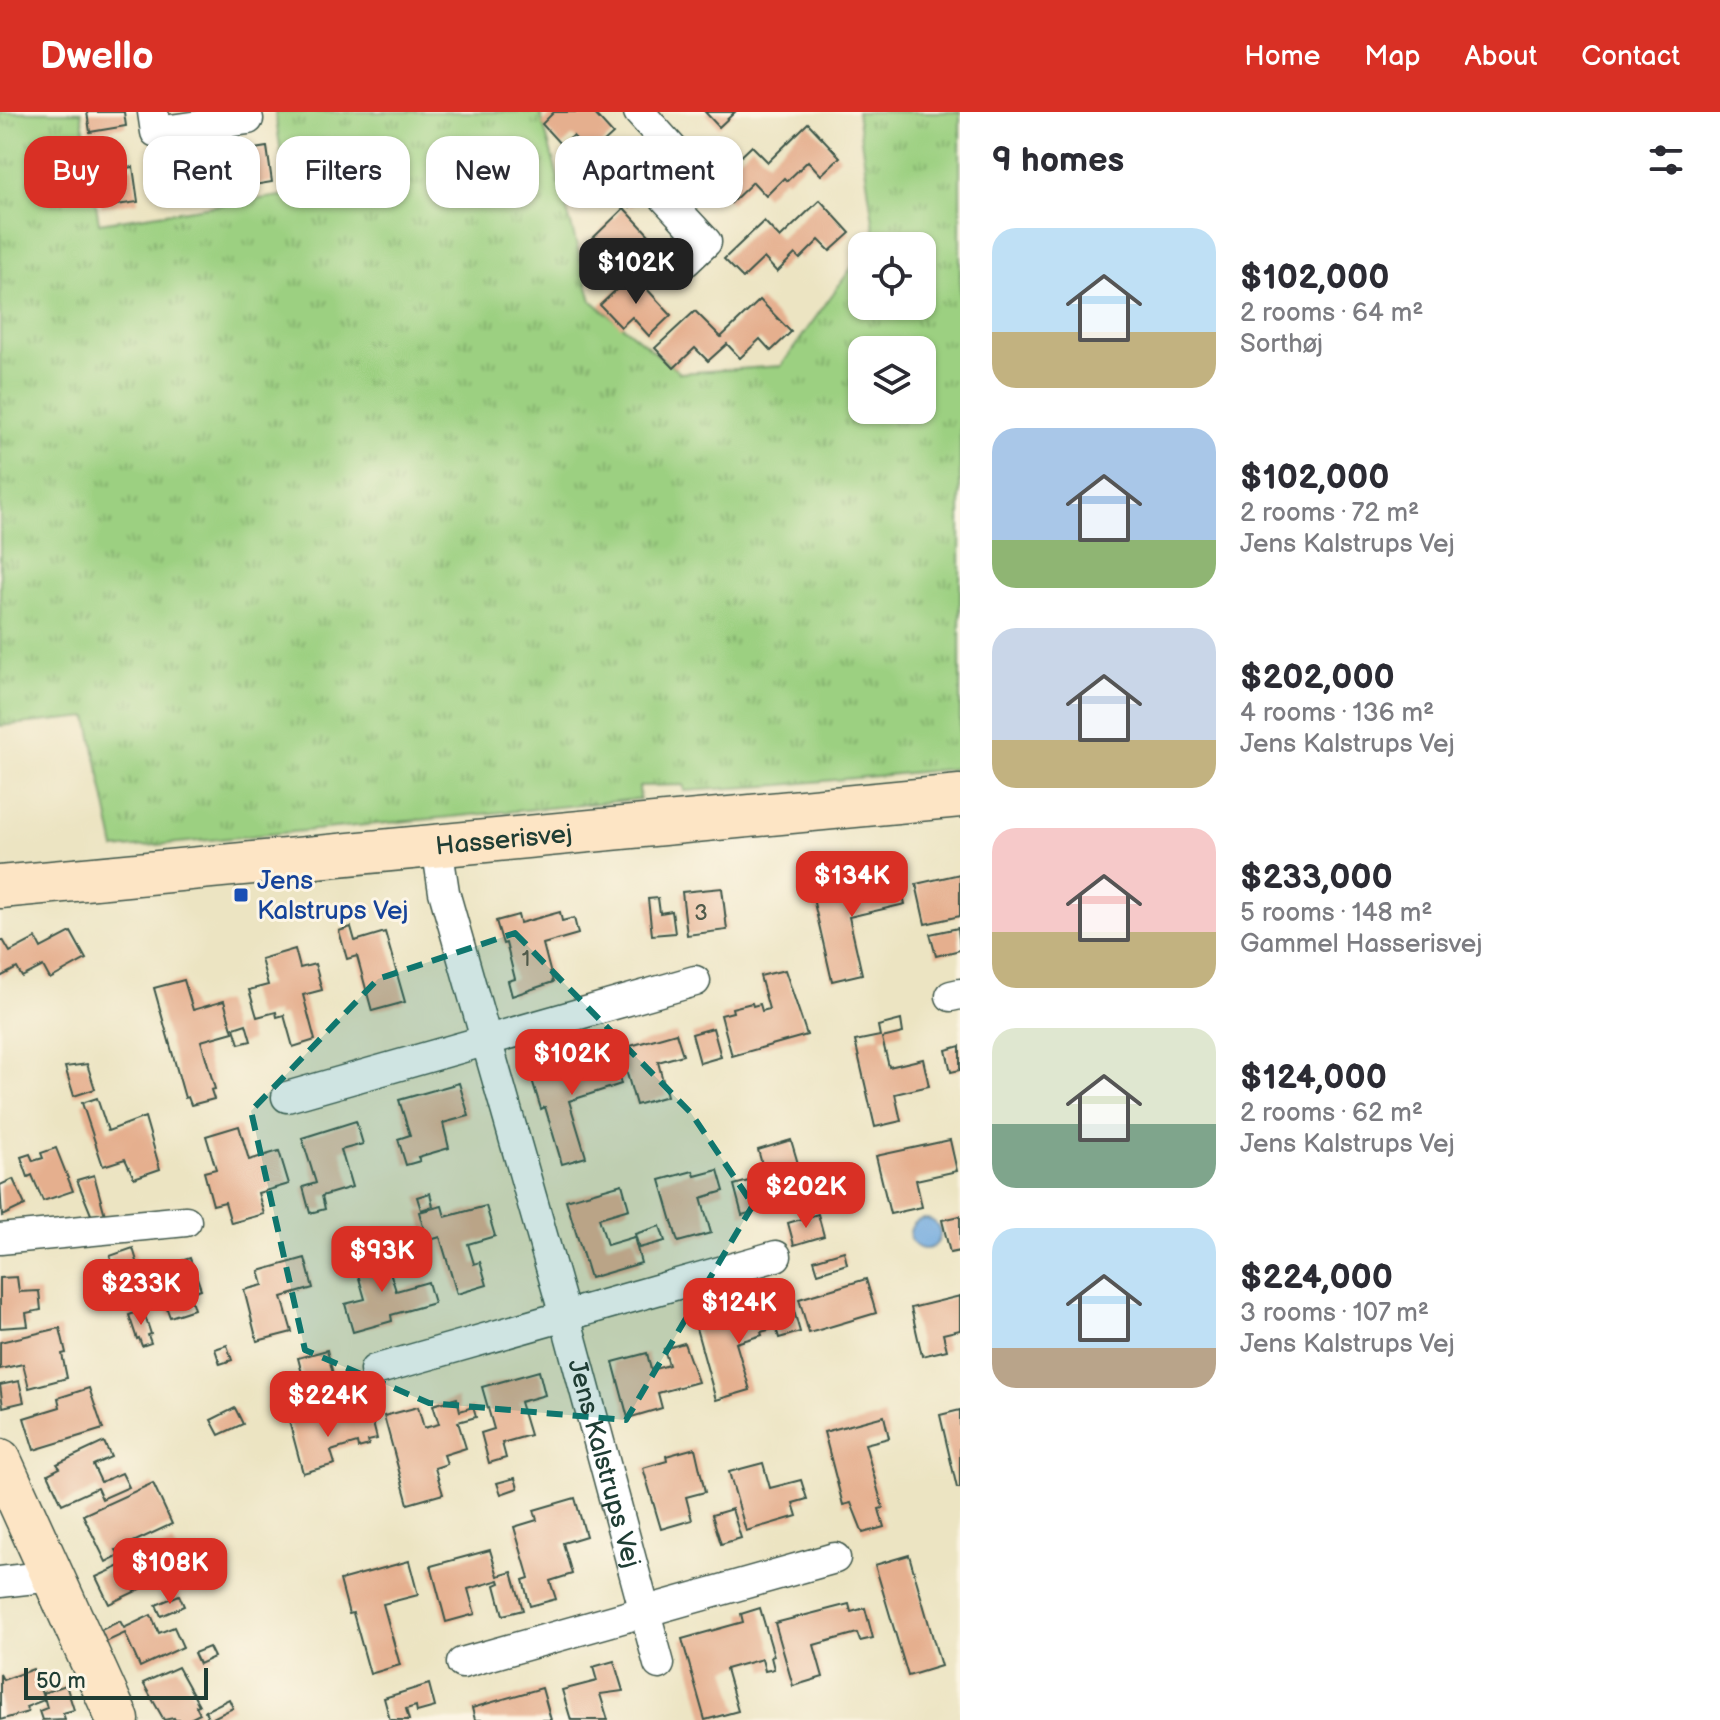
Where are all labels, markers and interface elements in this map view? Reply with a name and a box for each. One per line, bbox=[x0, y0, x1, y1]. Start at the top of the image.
text: Dwello bbox=[40, 34, 154, 79]
text: Home bbox=[1244, 40, 1320, 73]
text: Map bbox=[1364, 40, 1421, 73]
text: About bbox=[1465, 40, 1537, 73]
text: Contact bbox=[1581, 40, 1680, 73]
chip: Buy bbox=[24, 136, 127, 208]
chip: Rent bbox=[143, 136, 260, 208]
chip: Filters bbox=[276, 136, 410, 208]
chip: New bbox=[426, 136, 539, 208]
chip: Apartment bbox=[555, 136, 743, 208]
icon: filters bbox=[1644, 138, 1688, 182]
text: 9 homes bbox=[992, 140, 1124, 181]
map controls bbox=[848, 232, 936, 424]
button: locate bbox=[848, 232, 936, 320]
pin: $102K bbox=[580, 238, 692, 306]
text: $102K bbox=[597, 248, 675, 279]
text: $102,000 bbox=[1240, 257, 1389, 298]
icon: home bbox=[1056, 260, 1152, 356]
text: 2 rooms · 64 m² bbox=[1240, 298, 1424, 329]
text: Sorthøj bbox=[1240, 329, 1323, 360]
button: layers bbox=[848, 336, 936, 424]
text: $102,000 bbox=[1240, 457, 1389, 498]
icon: home bbox=[1056, 460, 1152, 556]
text: 2 rooms · 72 m² bbox=[1240, 498, 1419, 529]
text: Jens Kalstrups Vej bbox=[1240, 529, 1455, 560]
text: $202,000 bbox=[1240, 657, 1395, 698]
icon: home bbox=[1056, 660, 1152, 756]
text: 4 rooms · 136 m² bbox=[1240, 698, 1434, 729]
text: Jens Kalstrups Vej bbox=[1240, 729, 1455, 760]
street label: Hasserisvej bbox=[434, 819, 574, 863]
pin: $134K bbox=[796, 851, 908, 919]
text: $233,000 bbox=[1240, 857, 1393, 898]
icon: home bbox=[1056, 860, 1152, 956]
text: $134K bbox=[814, 861, 890, 892]
place label: Jens Kalstrups Vej bbox=[257, 866, 409, 927]
marker: Jens Kalstrups Vej bbox=[232, 886, 250, 904]
text: 5 rooms · 148 m² bbox=[1240, 898, 1432, 929]
house number: 3 bbox=[694, 900, 708, 927]
text: Gammel Hasserisvej bbox=[1240, 929, 1482, 960]
house number: 1 bbox=[522, 946, 530, 973]
pin: $102K bbox=[516, 1029, 628, 1097]
text: $102K bbox=[533, 1039, 611, 1070]
text: $124,000 bbox=[1240, 1057, 1387, 1098]
icon: home bbox=[1056, 1060, 1152, 1156]
text: 2 rooms · 62 m² bbox=[1240, 1098, 1423, 1129]
text: Jens Kalstrups Vej bbox=[1240, 1129, 1455, 1160]
pin: $202K bbox=[750, 1162, 862, 1230]
text: $202K bbox=[765, 1172, 847, 1203]
pin: $93K bbox=[335, 1226, 429, 1294]
text: $93K bbox=[349, 1236, 415, 1267]
text: $224,000 bbox=[1240, 1257, 1393, 1298]
pin: $233K bbox=[85, 1259, 197, 1327]
icon: home bbox=[1056, 1260, 1152, 1356]
text: $233K bbox=[101, 1269, 181, 1300]
pin: $124K bbox=[683, 1278, 795, 1346]
text: $124K bbox=[701, 1288, 777, 1319]
text: 3 rooms · 107 m² bbox=[1240, 1298, 1429, 1329]
text: Jens Kalstrups Vej bbox=[1240, 1329, 1455, 1360]
street label: Jens Kalstrups Vej bbox=[560, 1356, 646, 1571]
pin: $224K bbox=[272, 1371, 384, 1439]
text: $224K bbox=[288, 1381, 368, 1412]
pin: $108K bbox=[114, 1538, 226, 1606]
text: $108K bbox=[131, 1548, 209, 1579]
scale bar bbox=[24, 1664, 208, 1700]
text: 50 m bbox=[36, 1668, 86, 1695]

